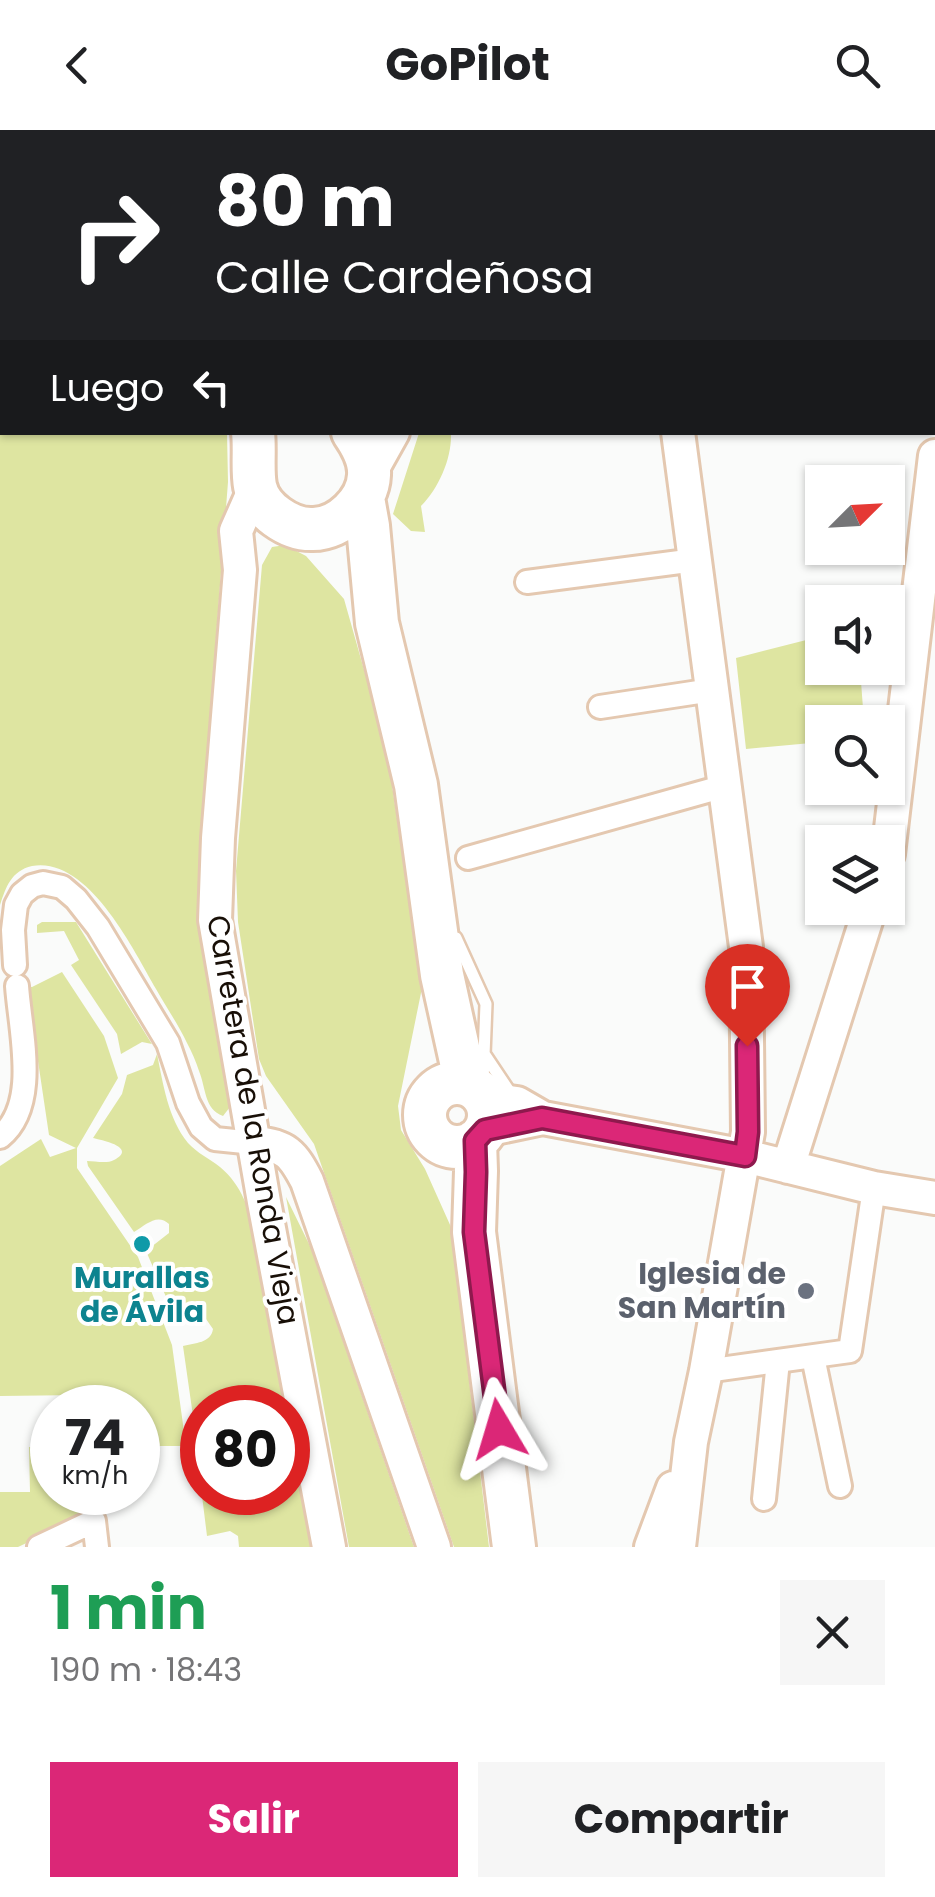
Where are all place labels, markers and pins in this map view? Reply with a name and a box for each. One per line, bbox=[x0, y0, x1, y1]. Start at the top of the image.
pin bbox=[705, 944, 790, 1047]
marker: Murallas de Ávila bbox=[131, 1233, 153, 1255]
place label: Iglesia de San Martín bbox=[618, 1252, 786, 1329]
place label: Murallas de Ávila bbox=[74, 1256, 210, 1333]
marker: Iglesia de San Martín bbox=[795, 1280, 817, 1302]

